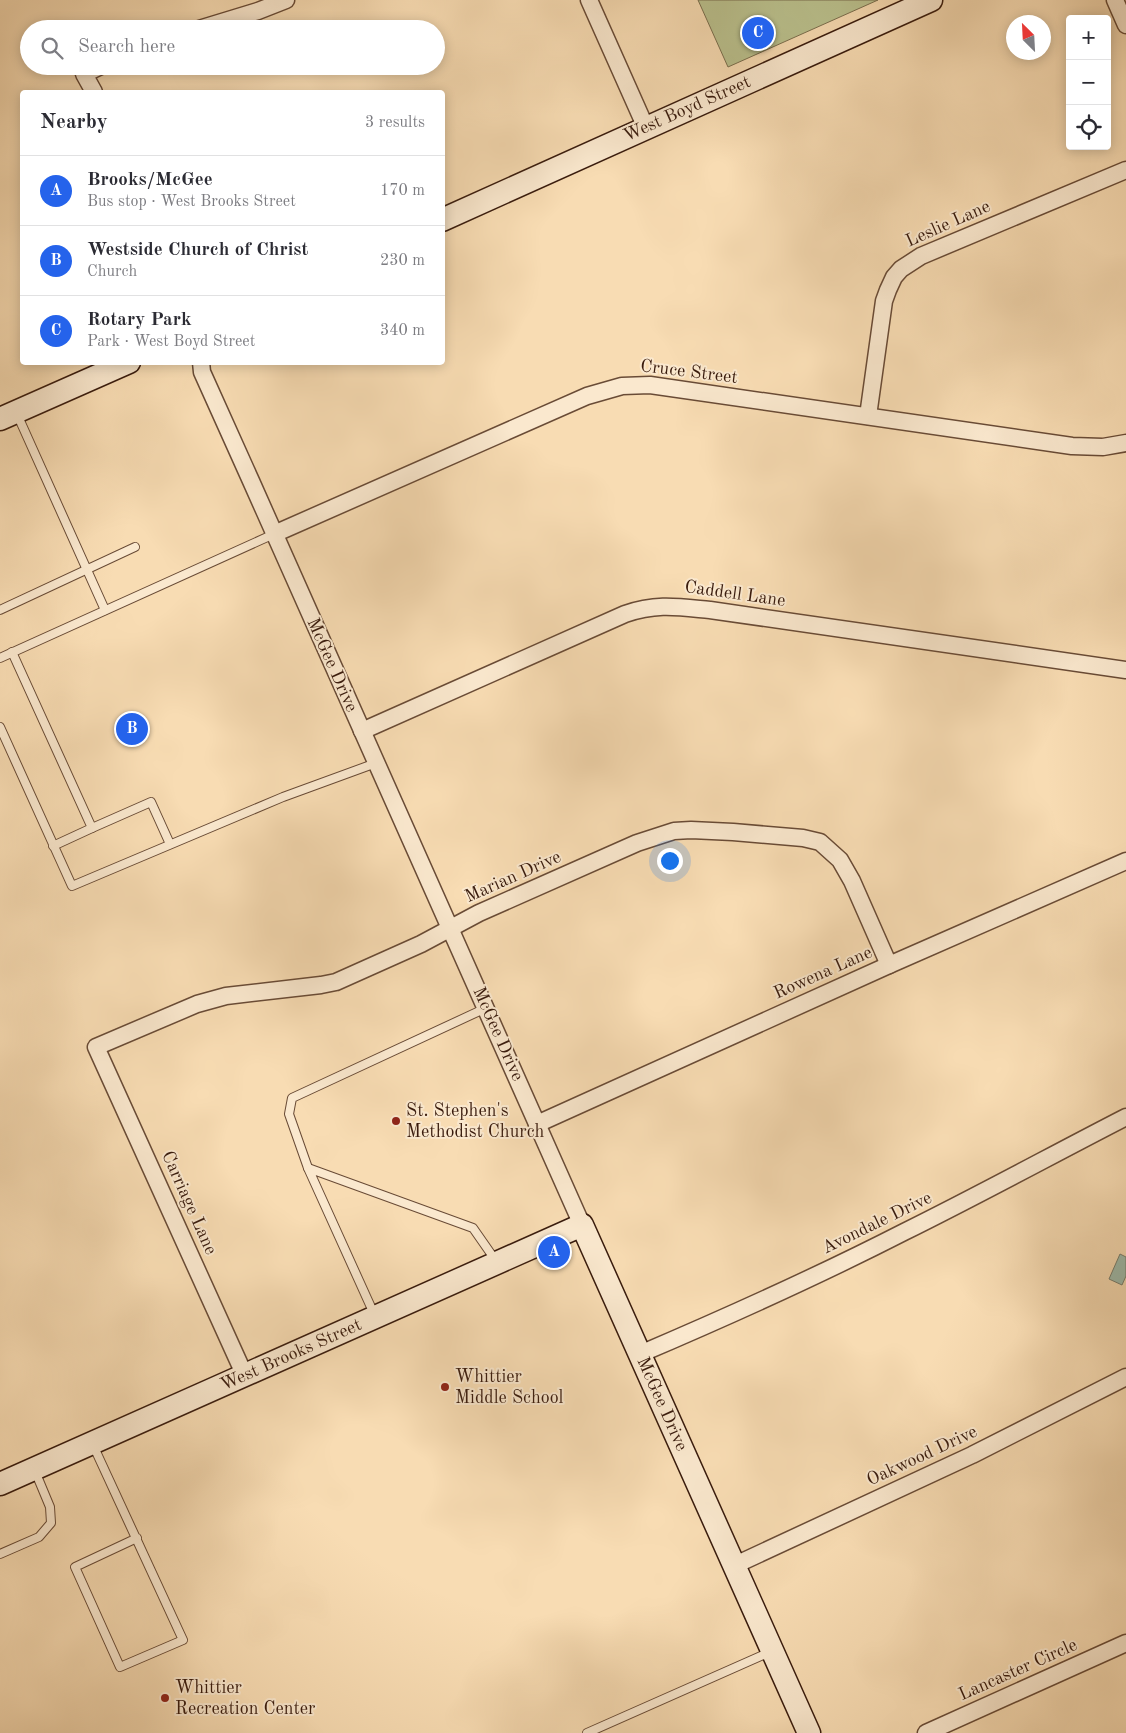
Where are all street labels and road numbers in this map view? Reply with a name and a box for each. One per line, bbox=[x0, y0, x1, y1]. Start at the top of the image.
street label: West Boyd Street bbox=[621, 73, 753, 145]
street label: Leslie Lane bbox=[903, 197, 993, 251]
street label: Cruce Street bbox=[639, 357, 739, 387]
street label: Caddell Lane bbox=[683, 578, 787, 610]
street label: McGee Drive bbox=[303, 615, 361, 715]
street label: Marian Drive bbox=[462, 848, 564, 906]
street label: Rowena Lane bbox=[771, 943, 875, 1003]
street label: McGee Drive bbox=[469, 984, 527, 1084]
street label: Carriage Lane bbox=[158, 1148, 220, 1258]
street label: Avondale Drive bbox=[819, 1189, 935, 1257]
street label: West Brooks Street bbox=[218, 1316, 364, 1394]
street label: McGee Drive bbox=[633, 1354, 691, 1454]
street label: Oakwood Drive bbox=[864, 1423, 980, 1489]
street label: Lancaster Circle bbox=[956, 1636, 1080, 1704]

